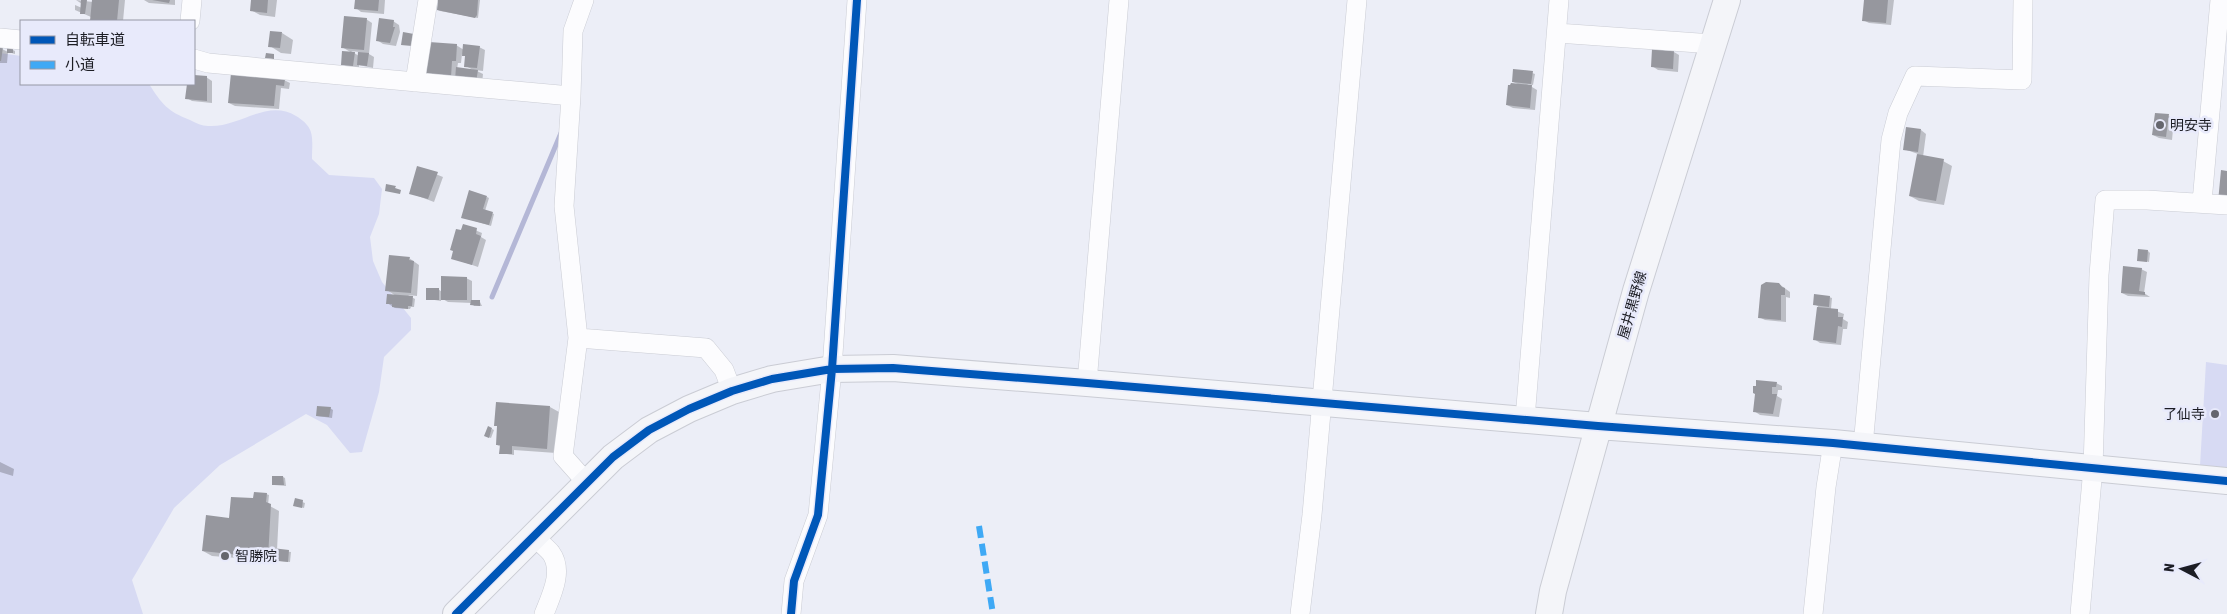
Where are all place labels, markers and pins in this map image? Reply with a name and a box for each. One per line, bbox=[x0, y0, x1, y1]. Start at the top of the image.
place label: 明安寺 bbox=[2170, 117, 2212, 133]
marker: 明安寺 bbox=[2154, 119, 2166, 131]
place label: 了仙寺 bbox=[2163, 406, 2205, 422]
marker: 了仙寺 bbox=[2209, 408, 2221, 420]
place label: 智勝院 bbox=[235, 548, 277, 564]
marker: 智勝院 bbox=[219, 550, 231, 562]

